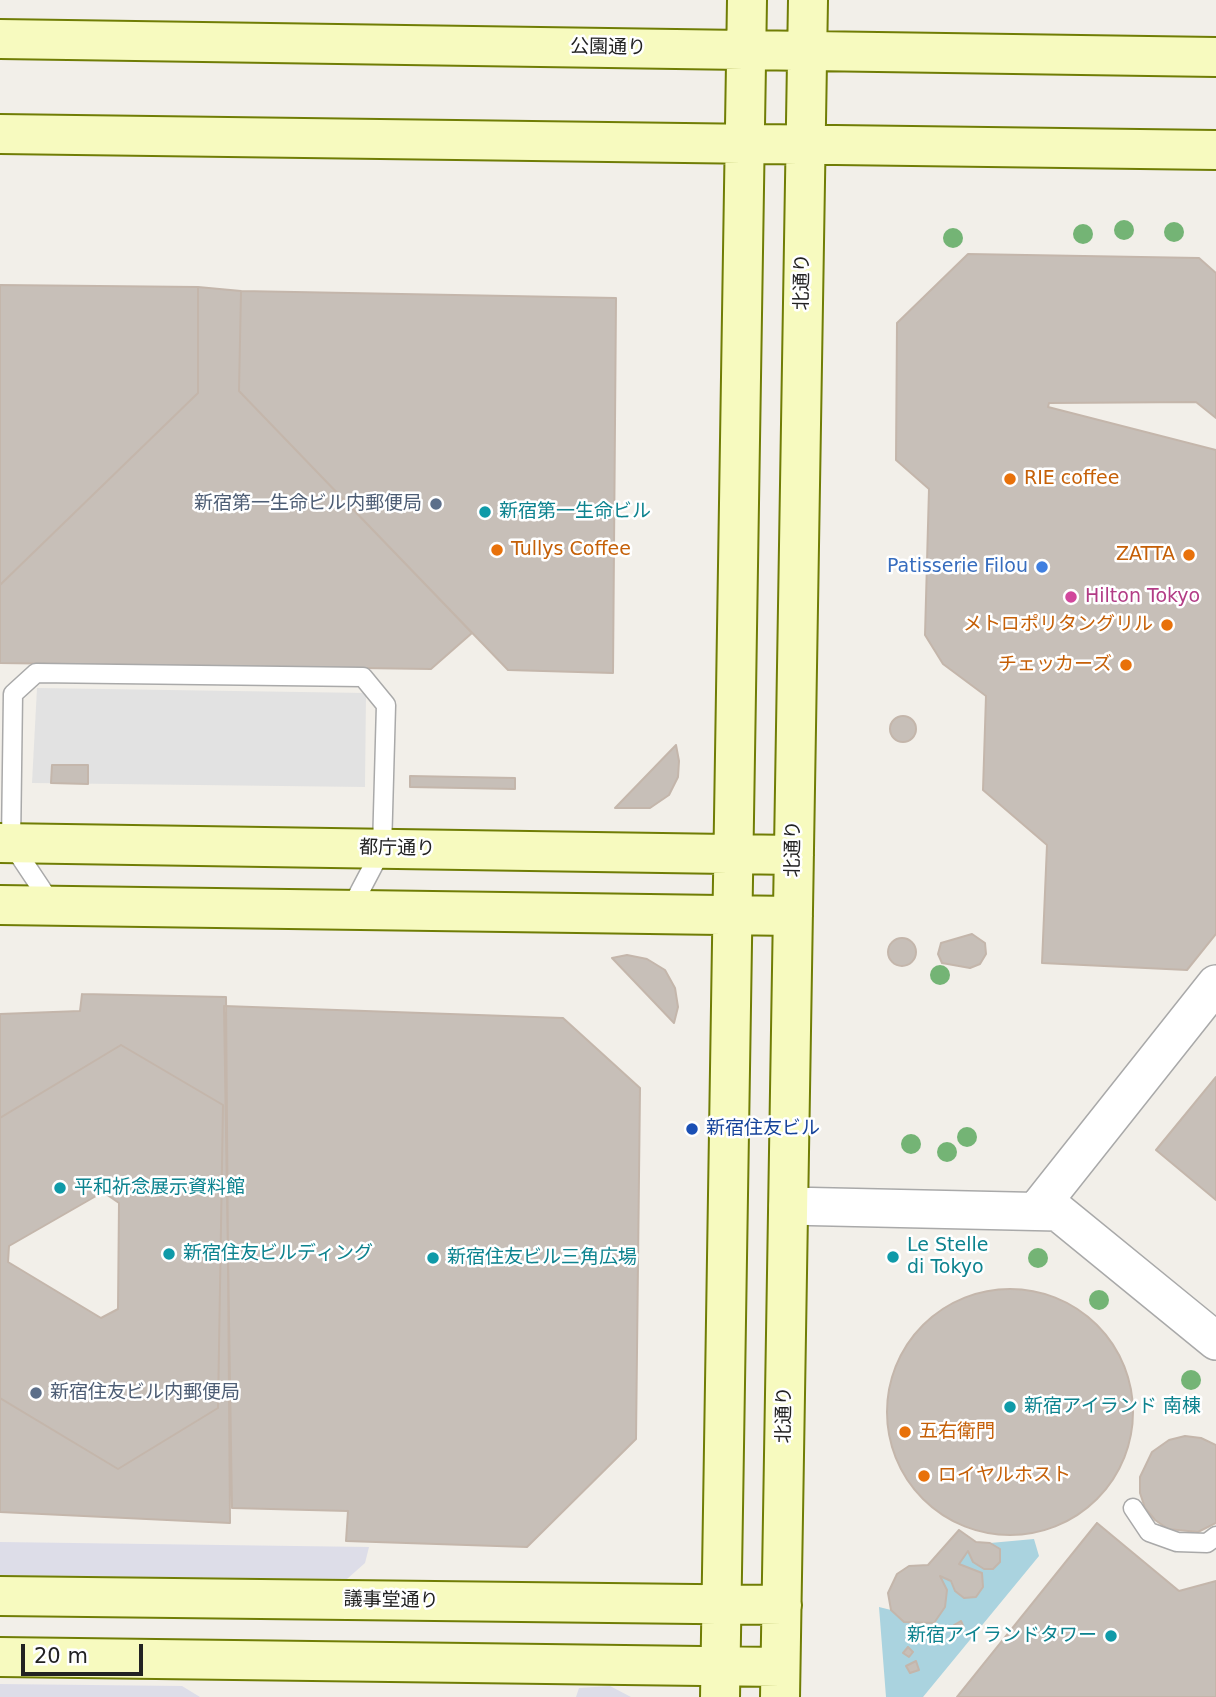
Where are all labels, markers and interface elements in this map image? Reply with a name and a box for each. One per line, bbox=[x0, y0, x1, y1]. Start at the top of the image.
street label: 公園通り bbox=[570, 36, 646, 60]
street label: 北通り bbox=[791, 253, 815, 311]
place label: RIE coffee bbox=[1024, 468, 1119, 490]
marker: RIE coffee bbox=[1002, 471, 1018, 487]
place label: 新宿第一生命ビル内郵便局 bbox=[194, 493, 422, 515]
marker: 新宿第一生命ビル内郵便局 bbox=[428, 496, 444, 512]
place label: 新宿第一生命ビル bbox=[499, 501, 651, 523]
marker: 新宿第一生命ビル bbox=[477, 504, 493, 520]
place label: Tullys Coffee bbox=[511, 539, 631, 561]
marker: Tullys Coffee bbox=[489, 542, 505, 558]
place label: ZATTA bbox=[1116, 544, 1175, 566]
marker: ZATTA bbox=[1181, 547, 1197, 563]
place label: Patisserie Filou bbox=[887, 556, 1028, 578]
marker: Patisserie Filou bbox=[1034, 559, 1050, 575]
place label: Hilton Tokyo bbox=[1085, 586, 1200, 608]
marker: Hilton Tokyo bbox=[1063, 589, 1079, 605]
place label: メトロポリタングリル bbox=[963, 614, 1153, 636]
marker: メトロポリタングリル bbox=[1159, 617, 1175, 633]
place label: チェッカーズ bbox=[998, 654, 1112, 676]
marker: チェッカーズ bbox=[1118, 657, 1134, 673]
street label: 北通り bbox=[782, 820, 806, 878]
street label: 都庁通り bbox=[359, 837, 435, 861]
place label: 新宿住友ビル bbox=[706, 1118, 820, 1140]
marker: 新宿住友ビル bbox=[684, 1121, 700, 1137]
place label: 平和祈念展示資料館 bbox=[74, 1177, 245, 1199]
marker: 平和祈念展示資料館 bbox=[52, 1180, 68, 1196]
place label: Le Stelle di Tokyo bbox=[907, 1235, 988, 1279]
place label: 新宿住友ビルディング bbox=[183, 1243, 373, 1265]
marker: 新宿住友ビルディング bbox=[161, 1246, 177, 1262]
place label: 新宿住友ビル三角広場 bbox=[447, 1247, 637, 1269]
marker: Le Stelle di Tokyo bbox=[885, 1249, 901, 1265]
marker: 新宿住友ビル三角広場 bbox=[425, 1250, 441, 1266]
place label: 新宿住友ビル内郵便局 bbox=[50, 1382, 240, 1404]
marker: 新宿住友ビル内郵便局 bbox=[28, 1385, 44, 1401]
street label: 北通り bbox=[773, 1386, 797, 1444]
place label: 新宿アイランド 南棟 bbox=[1024, 1396, 1201, 1418]
marker: 新宿アイランド 南棟 bbox=[1002, 1399, 1018, 1415]
place label: 五右衛門 bbox=[919, 1421, 995, 1443]
marker: 五右衛門 bbox=[897, 1424, 913, 1440]
place label: ロイヤルホスト bbox=[938, 1465, 1071, 1487]
marker: ロイヤルホスト bbox=[916, 1468, 932, 1484]
street label: 議事堂通り bbox=[343, 1589, 439, 1613]
place label: 新宿アイランドタワー bbox=[907, 1625, 1097, 1647]
marker: 新宿アイランドタワー bbox=[1103, 1628, 1119, 1644]
scale bar bbox=[24, 1630, 147, 1674]
text: 20 m bbox=[34, 1644, 88, 1668]

